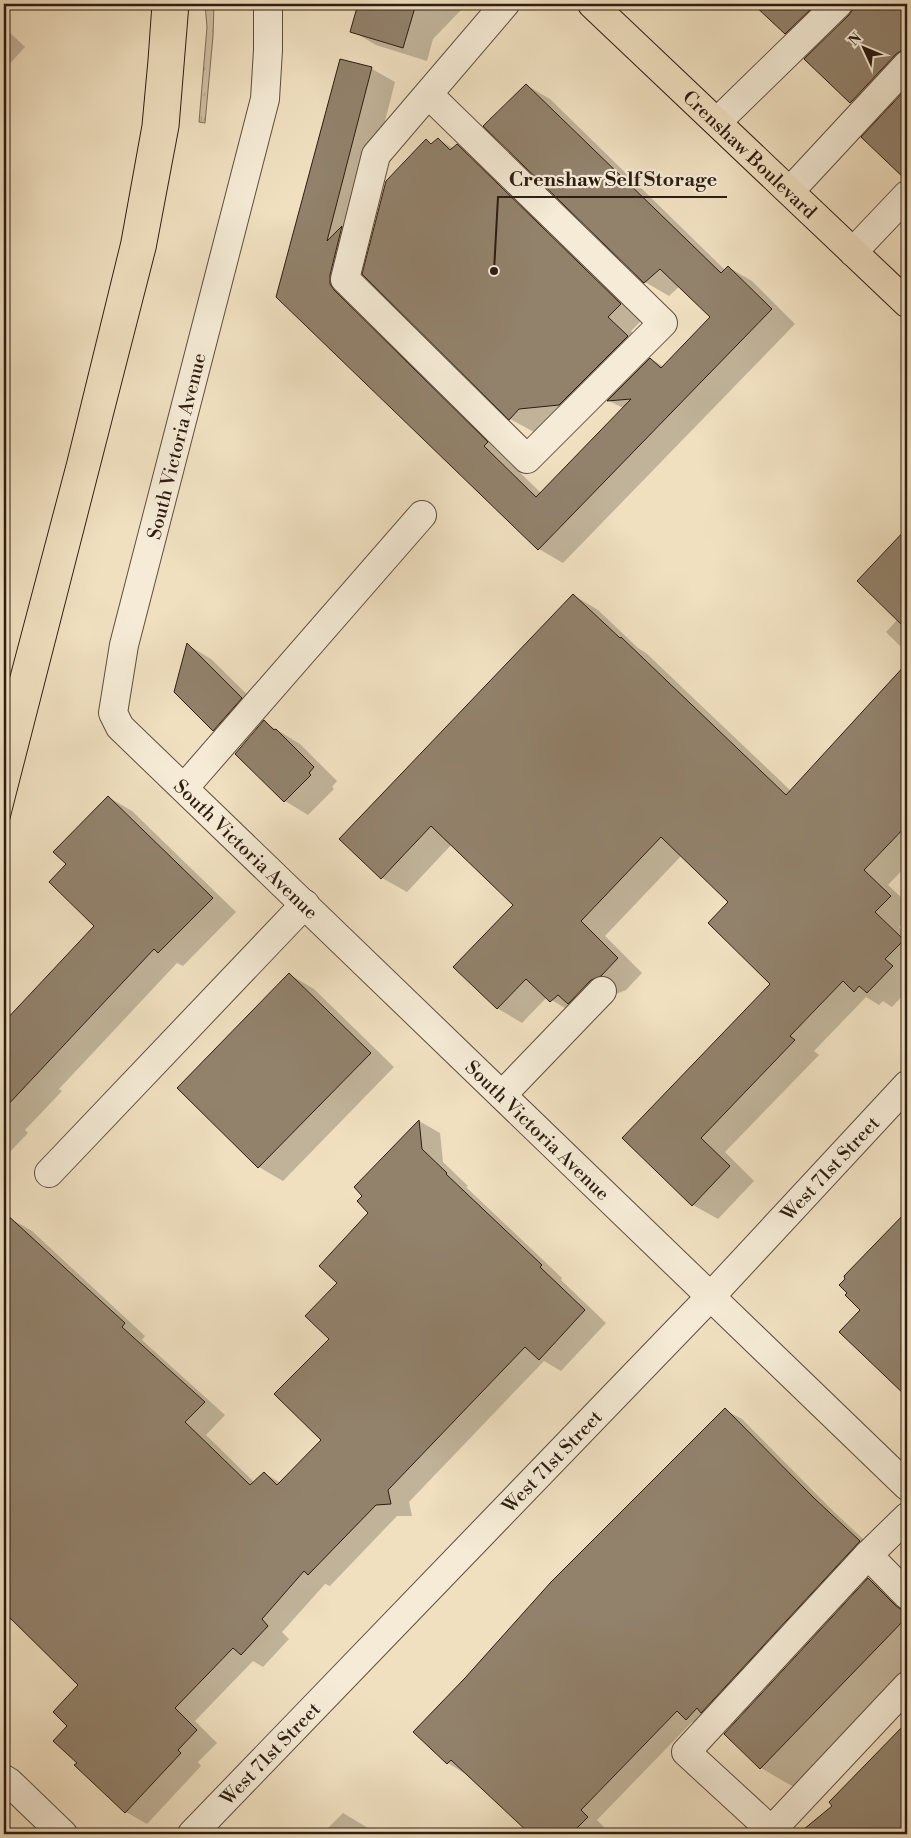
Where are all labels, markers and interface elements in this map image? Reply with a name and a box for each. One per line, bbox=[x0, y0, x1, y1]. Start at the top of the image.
north arrow bbox=[838, 22, 888, 72]
text: N bbox=[845, 29, 866, 50]
street label: Crenshaw Boulevard bbox=[677, 85, 822, 224]
callout: Crenshaw Self Storage bbox=[498, 162, 727, 197]
text: Crenshaw Self Storage bbox=[509, 168, 717, 193]
street label: South Victoria Avenue bbox=[142, 351, 212, 542]
street label: South Victoria Avenue bbox=[168, 774, 323, 925]
street label: South Victoria Avenue bbox=[460, 1056, 614, 1206]
street label: West 71st Street bbox=[775, 1111, 885, 1227]
street label: West 71st Street bbox=[496, 1405, 608, 1519]
street label: West 71st Street bbox=[215, 1697, 326, 1811]

